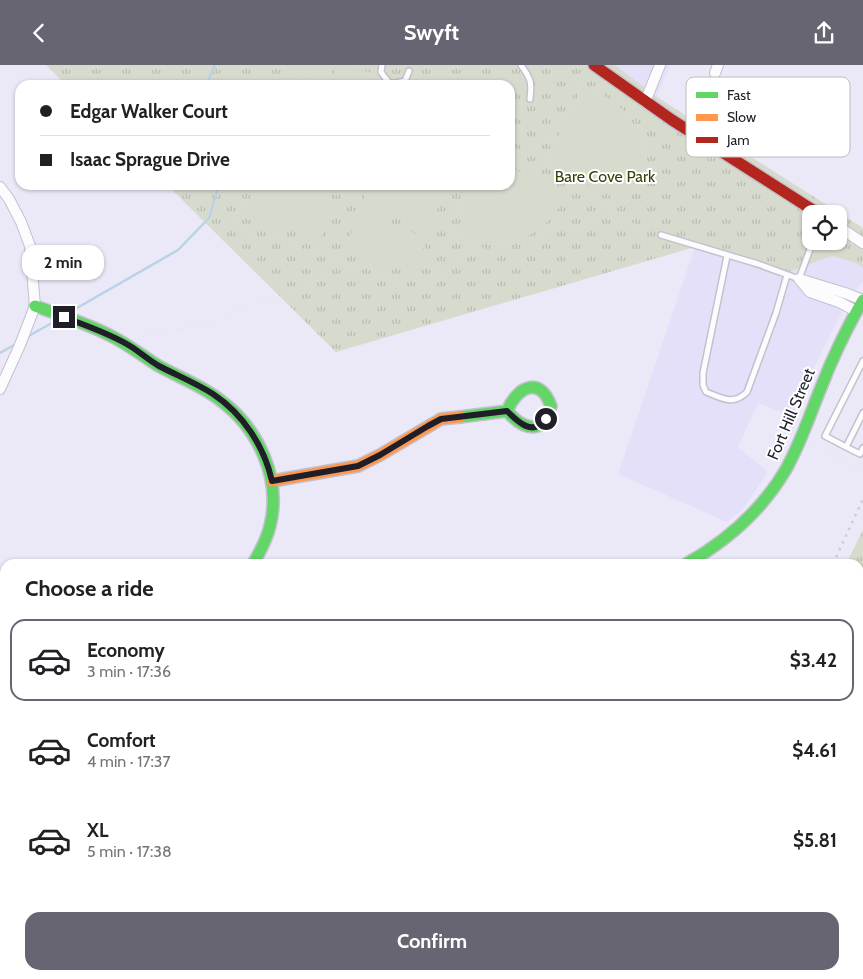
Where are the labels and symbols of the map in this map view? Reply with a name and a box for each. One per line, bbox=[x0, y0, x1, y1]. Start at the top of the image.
legend bbox=[686, 77, 850, 157]
text: Fast bbox=[727, 86, 751, 104]
text: Slow bbox=[727, 108, 756, 126]
text: Jam bbox=[726, 131, 749, 149]
park label: Bare Cove Park bbox=[555, 167, 656, 186]
callout: 2 min bbox=[23, 245, 105, 279]
route end bbox=[53, 306, 75, 328]
street label: Fort Hill Street bbox=[763, 365, 819, 463]
route start bbox=[535, 408, 557, 430]

